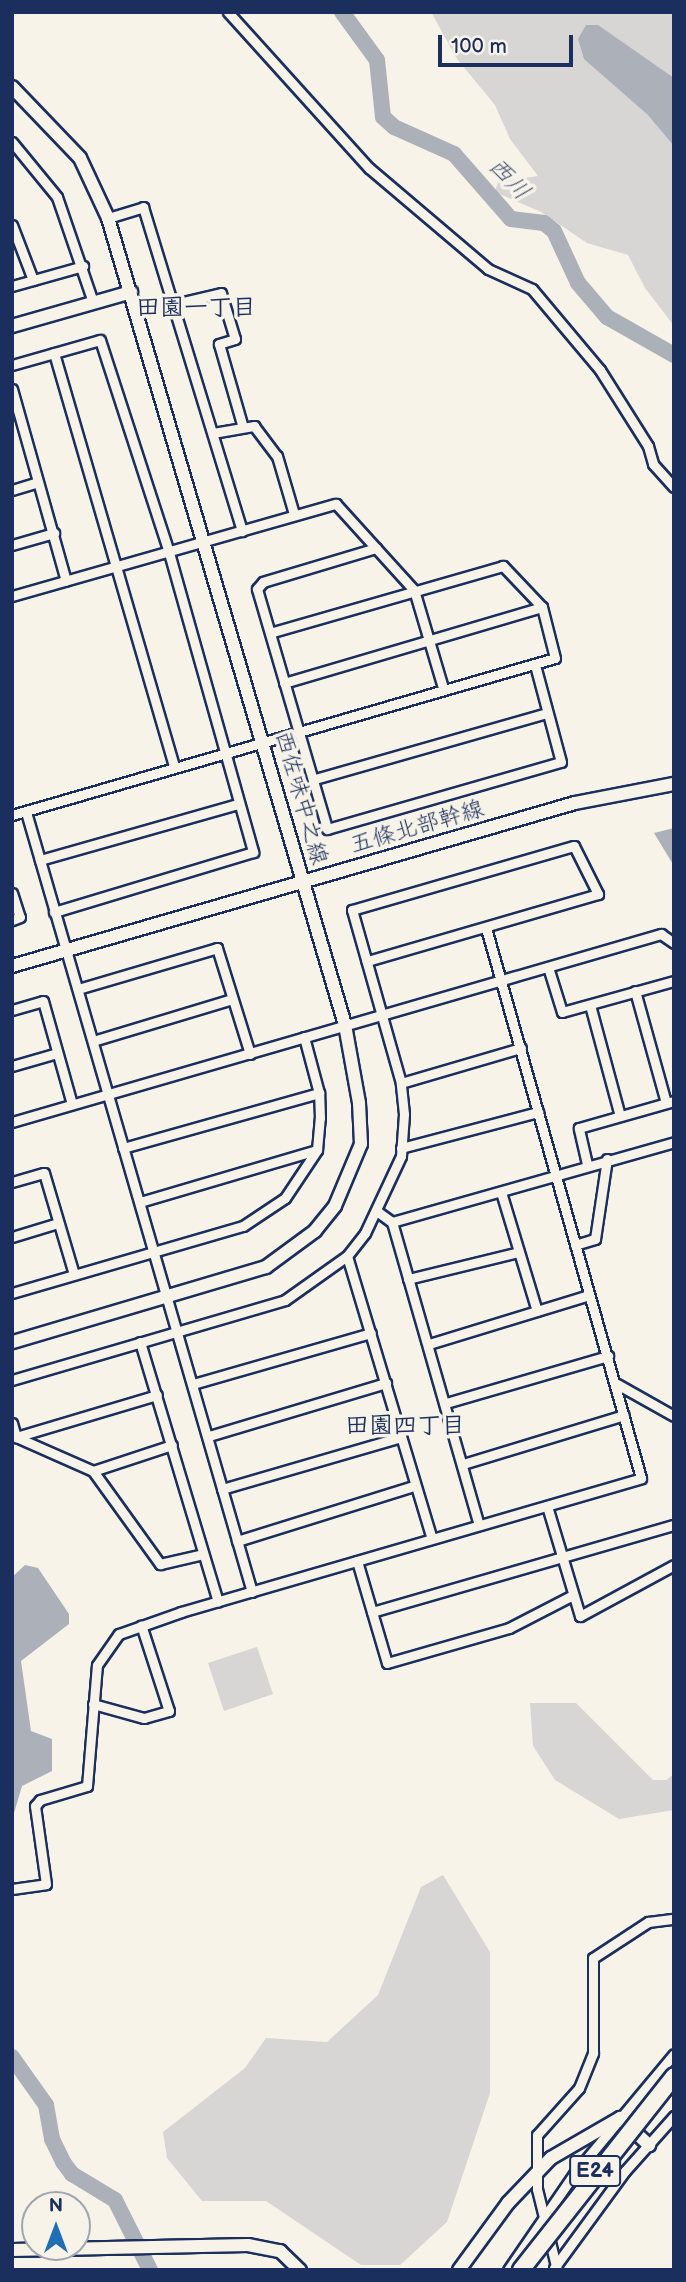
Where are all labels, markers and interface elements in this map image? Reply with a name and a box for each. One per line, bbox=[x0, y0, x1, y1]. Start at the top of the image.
scale bar bbox=[441, 21, 576, 65]
text: 100 m bbox=[451, 34, 507, 59]
water label: 西川 bbox=[482, 152, 536, 206]
district label: 田園一丁目 bbox=[136, 294, 256, 322]
street label: 西佐味中之線 bbox=[269, 728, 333, 868]
street label: 五條北部幹線 bbox=[347, 795, 487, 859]
district label: 田園四丁目 bbox=[345, 1412, 465, 1440]
road number: E24 bbox=[569, 2154, 621, 2188]
north arrow bbox=[21, 2191, 91, 2261]
text: N bbox=[49, 2195, 63, 2218]

